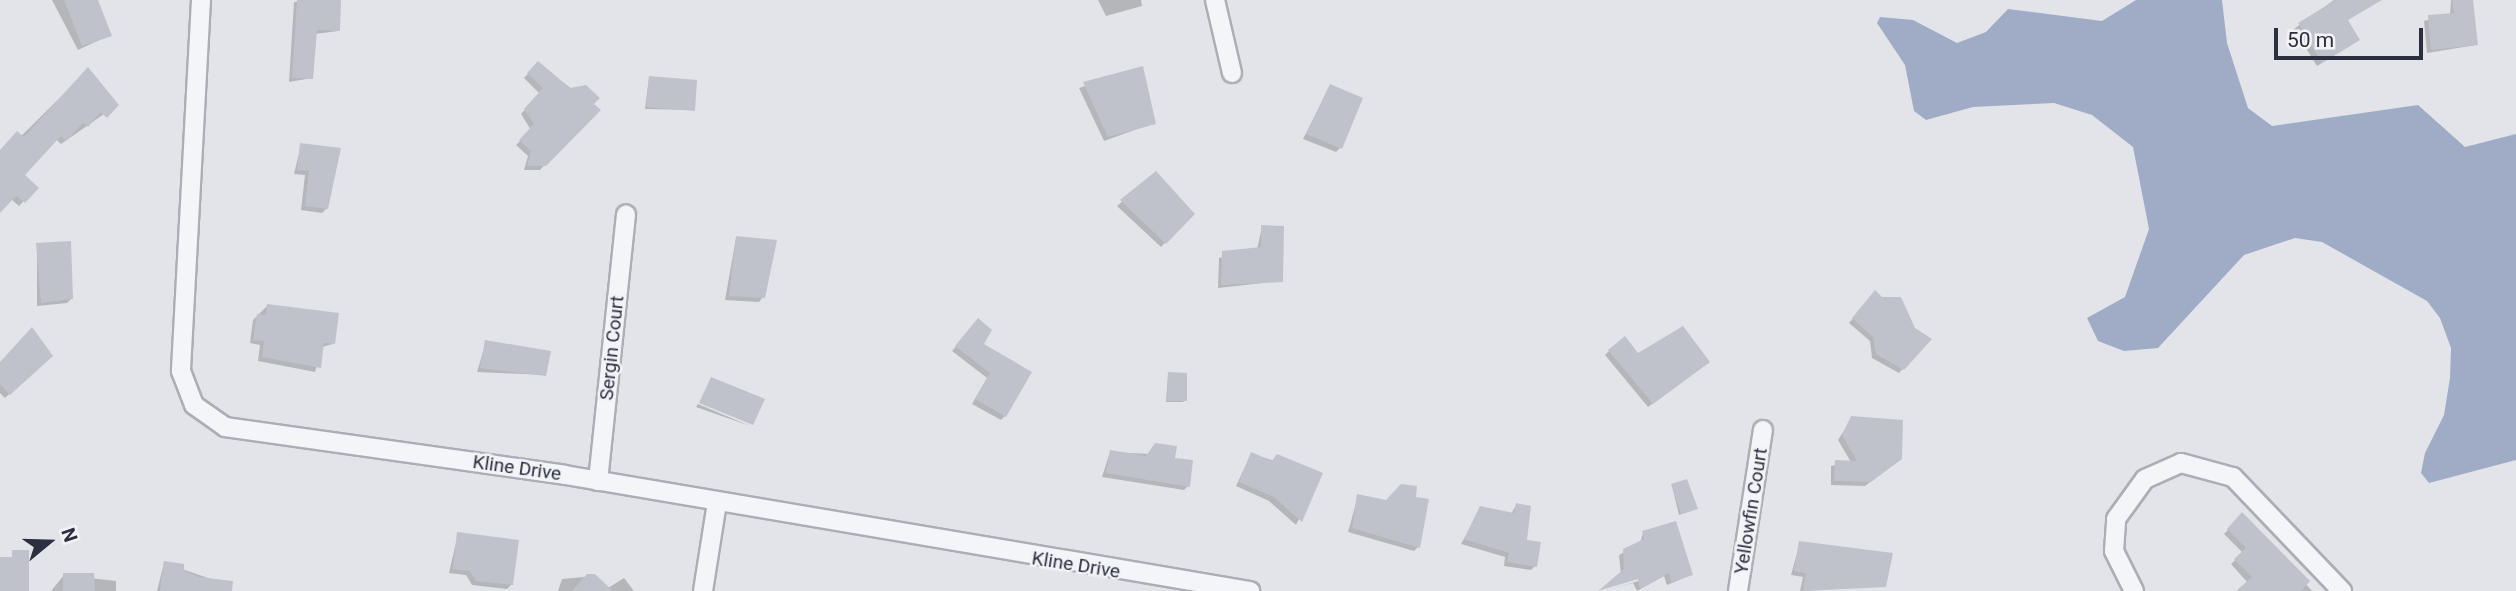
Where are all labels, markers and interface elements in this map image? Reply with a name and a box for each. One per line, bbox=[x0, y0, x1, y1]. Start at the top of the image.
scale bar bbox=[2278, 14, 2427, 58]
text: 50 m bbox=[2287, 28, 2334, 52]
street label: Sergin Court bbox=[595, 295, 629, 401]
street label: Yellowfin Court bbox=[1730, 446, 1772, 576]
street label: Kline Drive bbox=[471, 451, 563, 485]
north arrow bbox=[14, 507, 84, 577]
text: N bbox=[56, 525, 82, 545]
street label: Kline Drive bbox=[1030, 547, 1122, 583]

